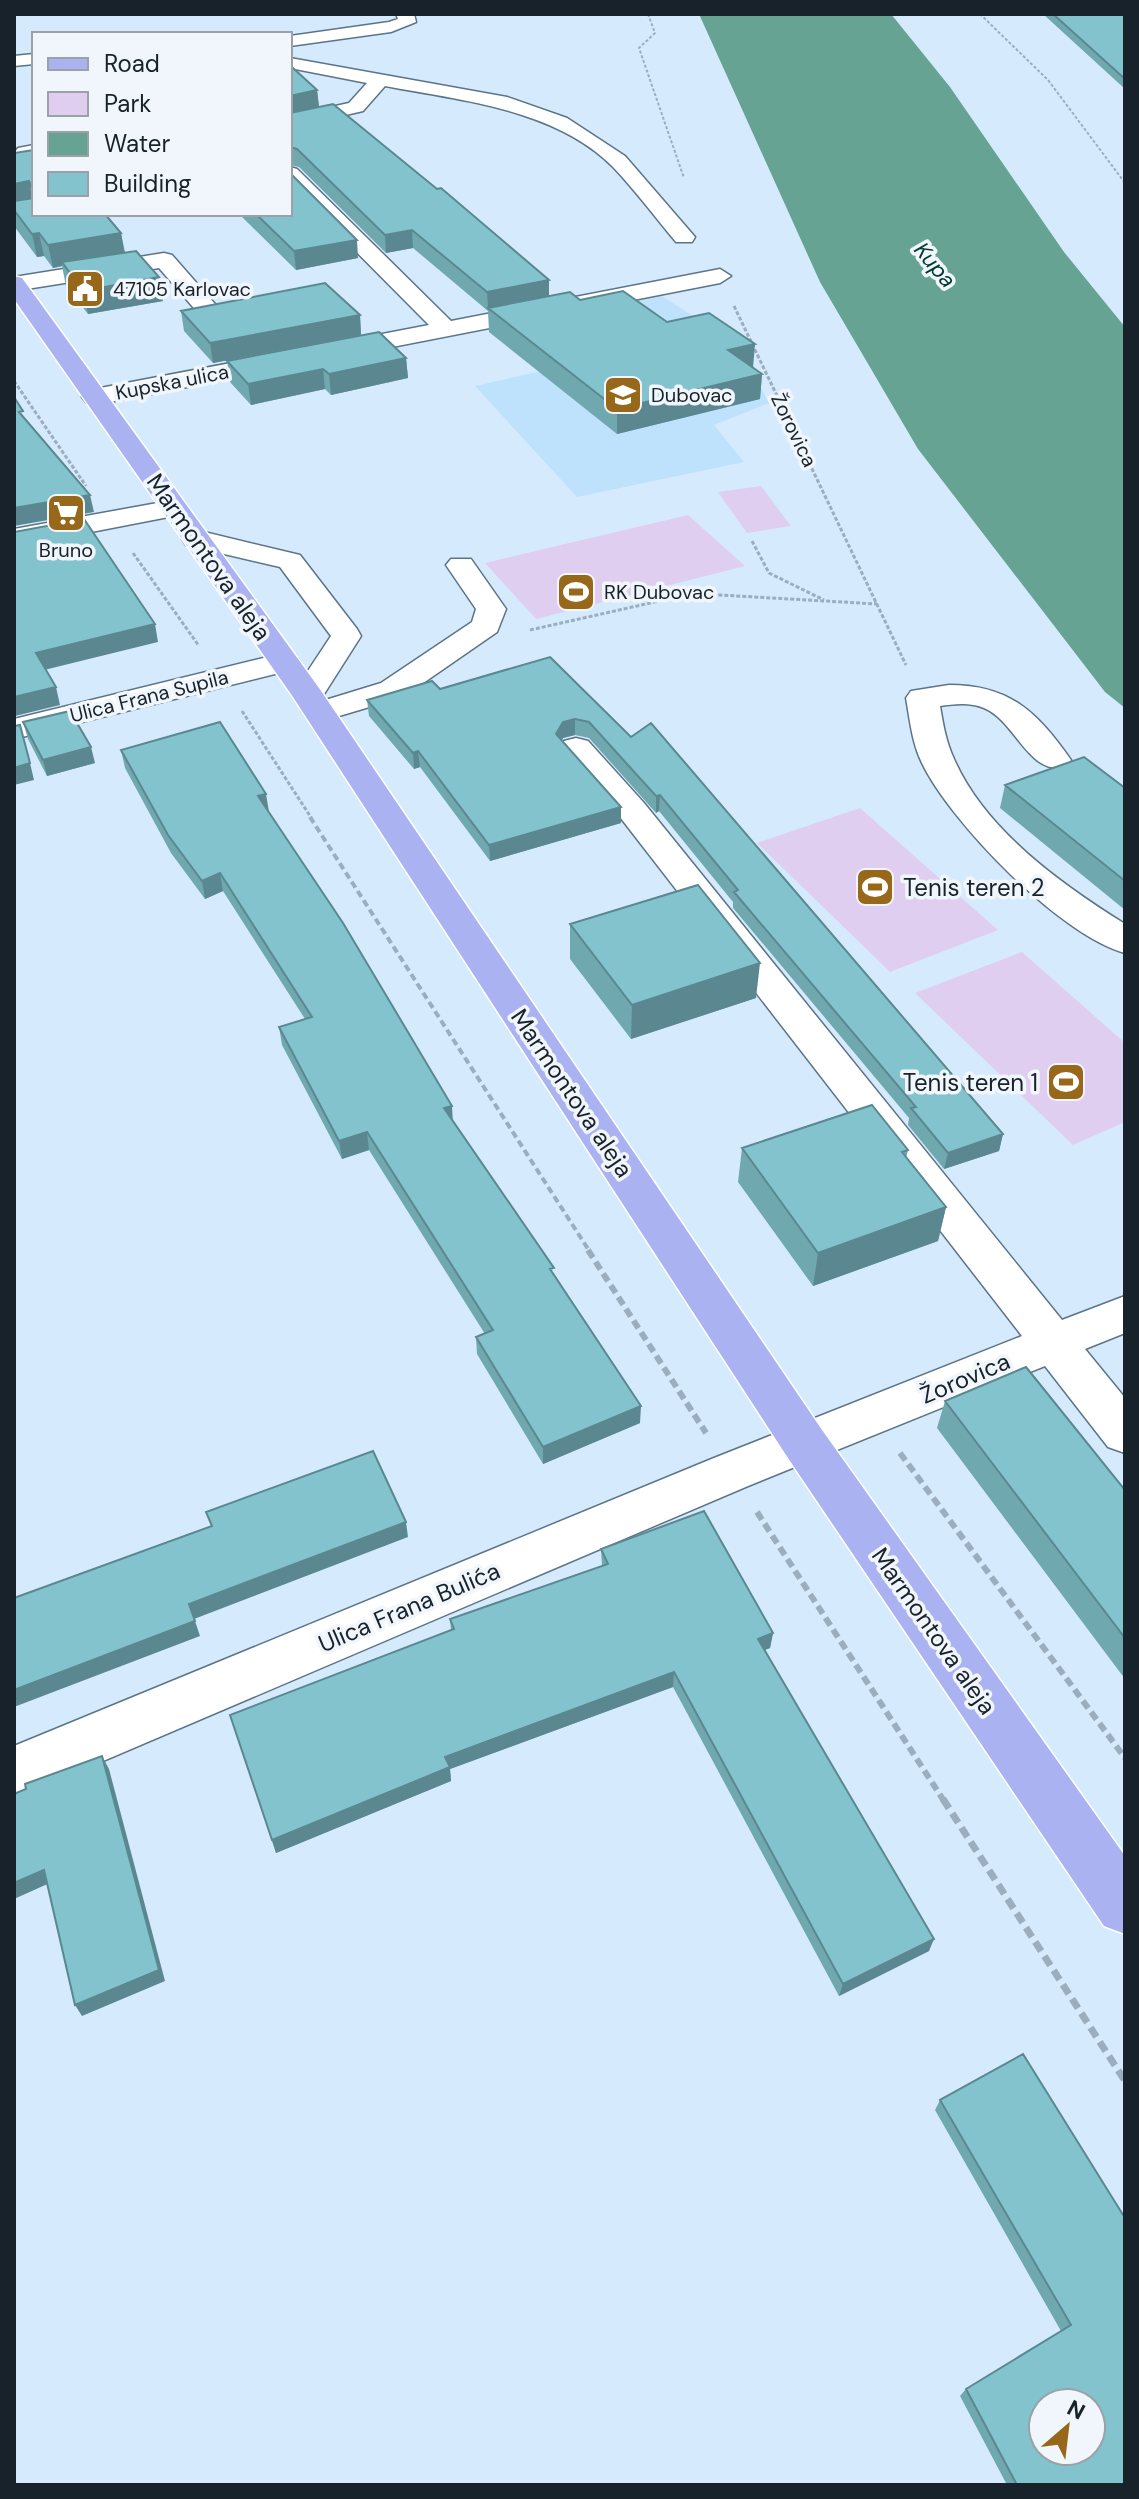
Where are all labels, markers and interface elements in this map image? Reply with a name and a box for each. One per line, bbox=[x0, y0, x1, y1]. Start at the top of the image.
legend bbox=[32, 32, 292, 216]
text: Road bbox=[104, 48, 160, 79]
text: Park bbox=[104, 88, 151, 119]
text: Water bbox=[104, 128, 170, 159]
text: Building bbox=[104, 168, 191, 199]
water label: Kupa bbox=[908, 236, 962, 294]
public building icon: 47105 Karlovac bbox=[64, 268, 106, 310]
place label: 47105 Karlovac bbox=[113, 276, 251, 302]
street label: Kupska ulica bbox=[113, 358, 231, 406]
school or university icon: Dubovac bbox=[602, 374, 644, 416]
place label: Dubovac bbox=[651, 382, 732, 408]
street label: Žorovica bbox=[765, 389, 823, 471]
street label: Marmontova aleja bbox=[140, 468, 278, 646]
supermarket icon: Bruno bbox=[45, 492, 87, 534]
place label: Bruno bbox=[39, 537, 93, 563]
sports icon: RK Dubovac bbox=[555, 571, 597, 613]
place label: RK Dubovac bbox=[604, 579, 714, 605]
street label: Ulica Frana Supila bbox=[67, 664, 231, 728]
sports icon: Tenis teren 2 bbox=[854, 866, 896, 908]
place label: Tenis teren 2 bbox=[903, 872, 1045, 903]
street label: Marmontova aleja bbox=[504, 1003, 640, 1183]
sports icon: Tenis teren 1 bbox=[1045, 1061, 1087, 1103]
place label: Tenis teren 1 bbox=[903, 1067, 1038, 1098]
street label: Žorovica bbox=[915, 1345, 1015, 1411]
street label: Marmontova aleja bbox=[865, 1542, 1003, 1720]
street label: Ulica Frana Bulića bbox=[314, 1555, 504, 1659]
north arrow bbox=[1027, 2387, 1107, 2467]
text: N bbox=[1062, 2393, 1090, 2426]

